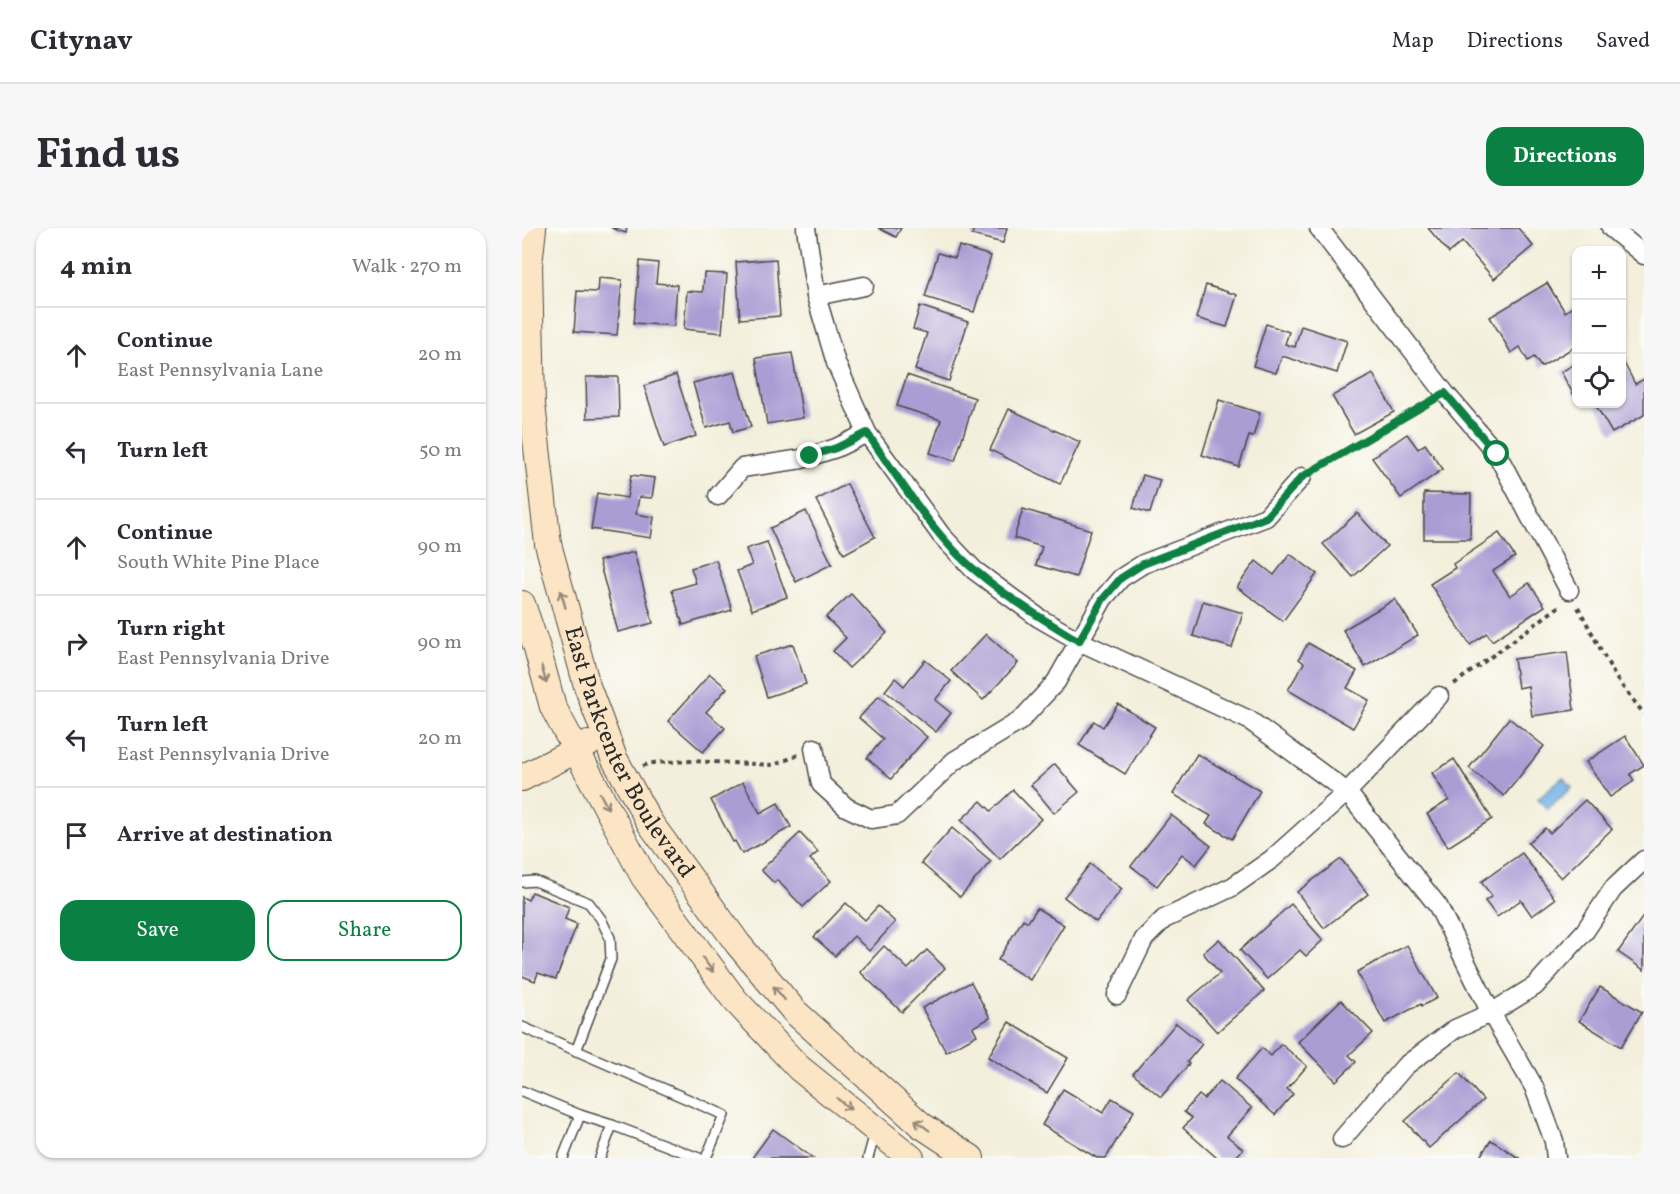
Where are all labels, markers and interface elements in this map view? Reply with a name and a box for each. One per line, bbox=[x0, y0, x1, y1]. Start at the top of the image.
text: Citynav bbox=[30, 22, 133, 61]
text: Map bbox=[1392, 27, 1434, 56]
text: Directions bbox=[1467, 27, 1563, 56]
text: Saved bbox=[1596, 27, 1650, 56]
text: Find us bbox=[36, 127, 180, 186]
button: Directions bbox=[1486, 127, 1644, 186]
map controls bbox=[1572, 246, 1626, 408]
button: + bbox=[1572, 246, 1626, 300]
text: 4 min bbox=[60, 249, 132, 285]
text: Walk · 270 m bbox=[352, 253, 462, 281]
button: − bbox=[1572, 300, 1626, 354]
text: Continue bbox=[117, 326, 213, 357]
icon: ahead bbox=[60, 339, 93, 372]
text: 20 m bbox=[418, 341, 462, 369]
button: locate bbox=[1572, 354, 1626, 408]
text: East Pennsylvania Lane bbox=[117, 357, 323, 385]
icon: left bbox=[60, 435, 93, 468]
text: Turn left bbox=[117, 436, 208, 467]
text: 50 m bbox=[419, 437, 462, 465]
route start bbox=[1483, 440, 1509, 466]
route end bbox=[796, 442, 822, 468]
text: Continue bbox=[117, 518, 213, 549]
icon: ahead bbox=[60, 531, 93, 564]
text: 90 m bbox=[418, 533, 462, 561]
text: South White Pine Place bbox=[117, 549, 319, 577]
one-way arrow bbox=[557, 590, 568, 609]
text: Turn right bbox=[117, 614, 225, 645]
street label: East Parkcenter Boulevard bbox=[554, 623, 702, 886]
icon: right bbox=[60, 627, 93, 660]
text: 90 m bbox=[418, 629, 462, 657]
text: East Pennsylvania Drive bbox=[117, 645, 329, 673]
one-way arrow bbox=[539, 666, 551, 685]
text: Turn left bbox=[117, 710, 208, 741]
icon: left bbox=[60, 723, 93, 756]
text: 20 m bbox=[418, 725, 462, 753]
text: East Pennsylvania Drive bbox=[117, 741, 329, 769]
one-way arrow bbox=[598, 792, 610, 809]
icon: arrive bbox=[60, 819, 93, 852]
text: Arrive at destination bbox=[117, 820, 333, 851]
button: Save bbox=[60, 900, 255, 961]
button: Share bbox=[267, 900, 462, 961]
one-way arrow bbox=[702, 957, 715, 973]
one-way arrow bbox=[772, 986, 786, 1001]
one-way arrow bbox=[835, 1098, 851, 1111]
one-way arrow bbox=[915, 1119, 931, 1131]

